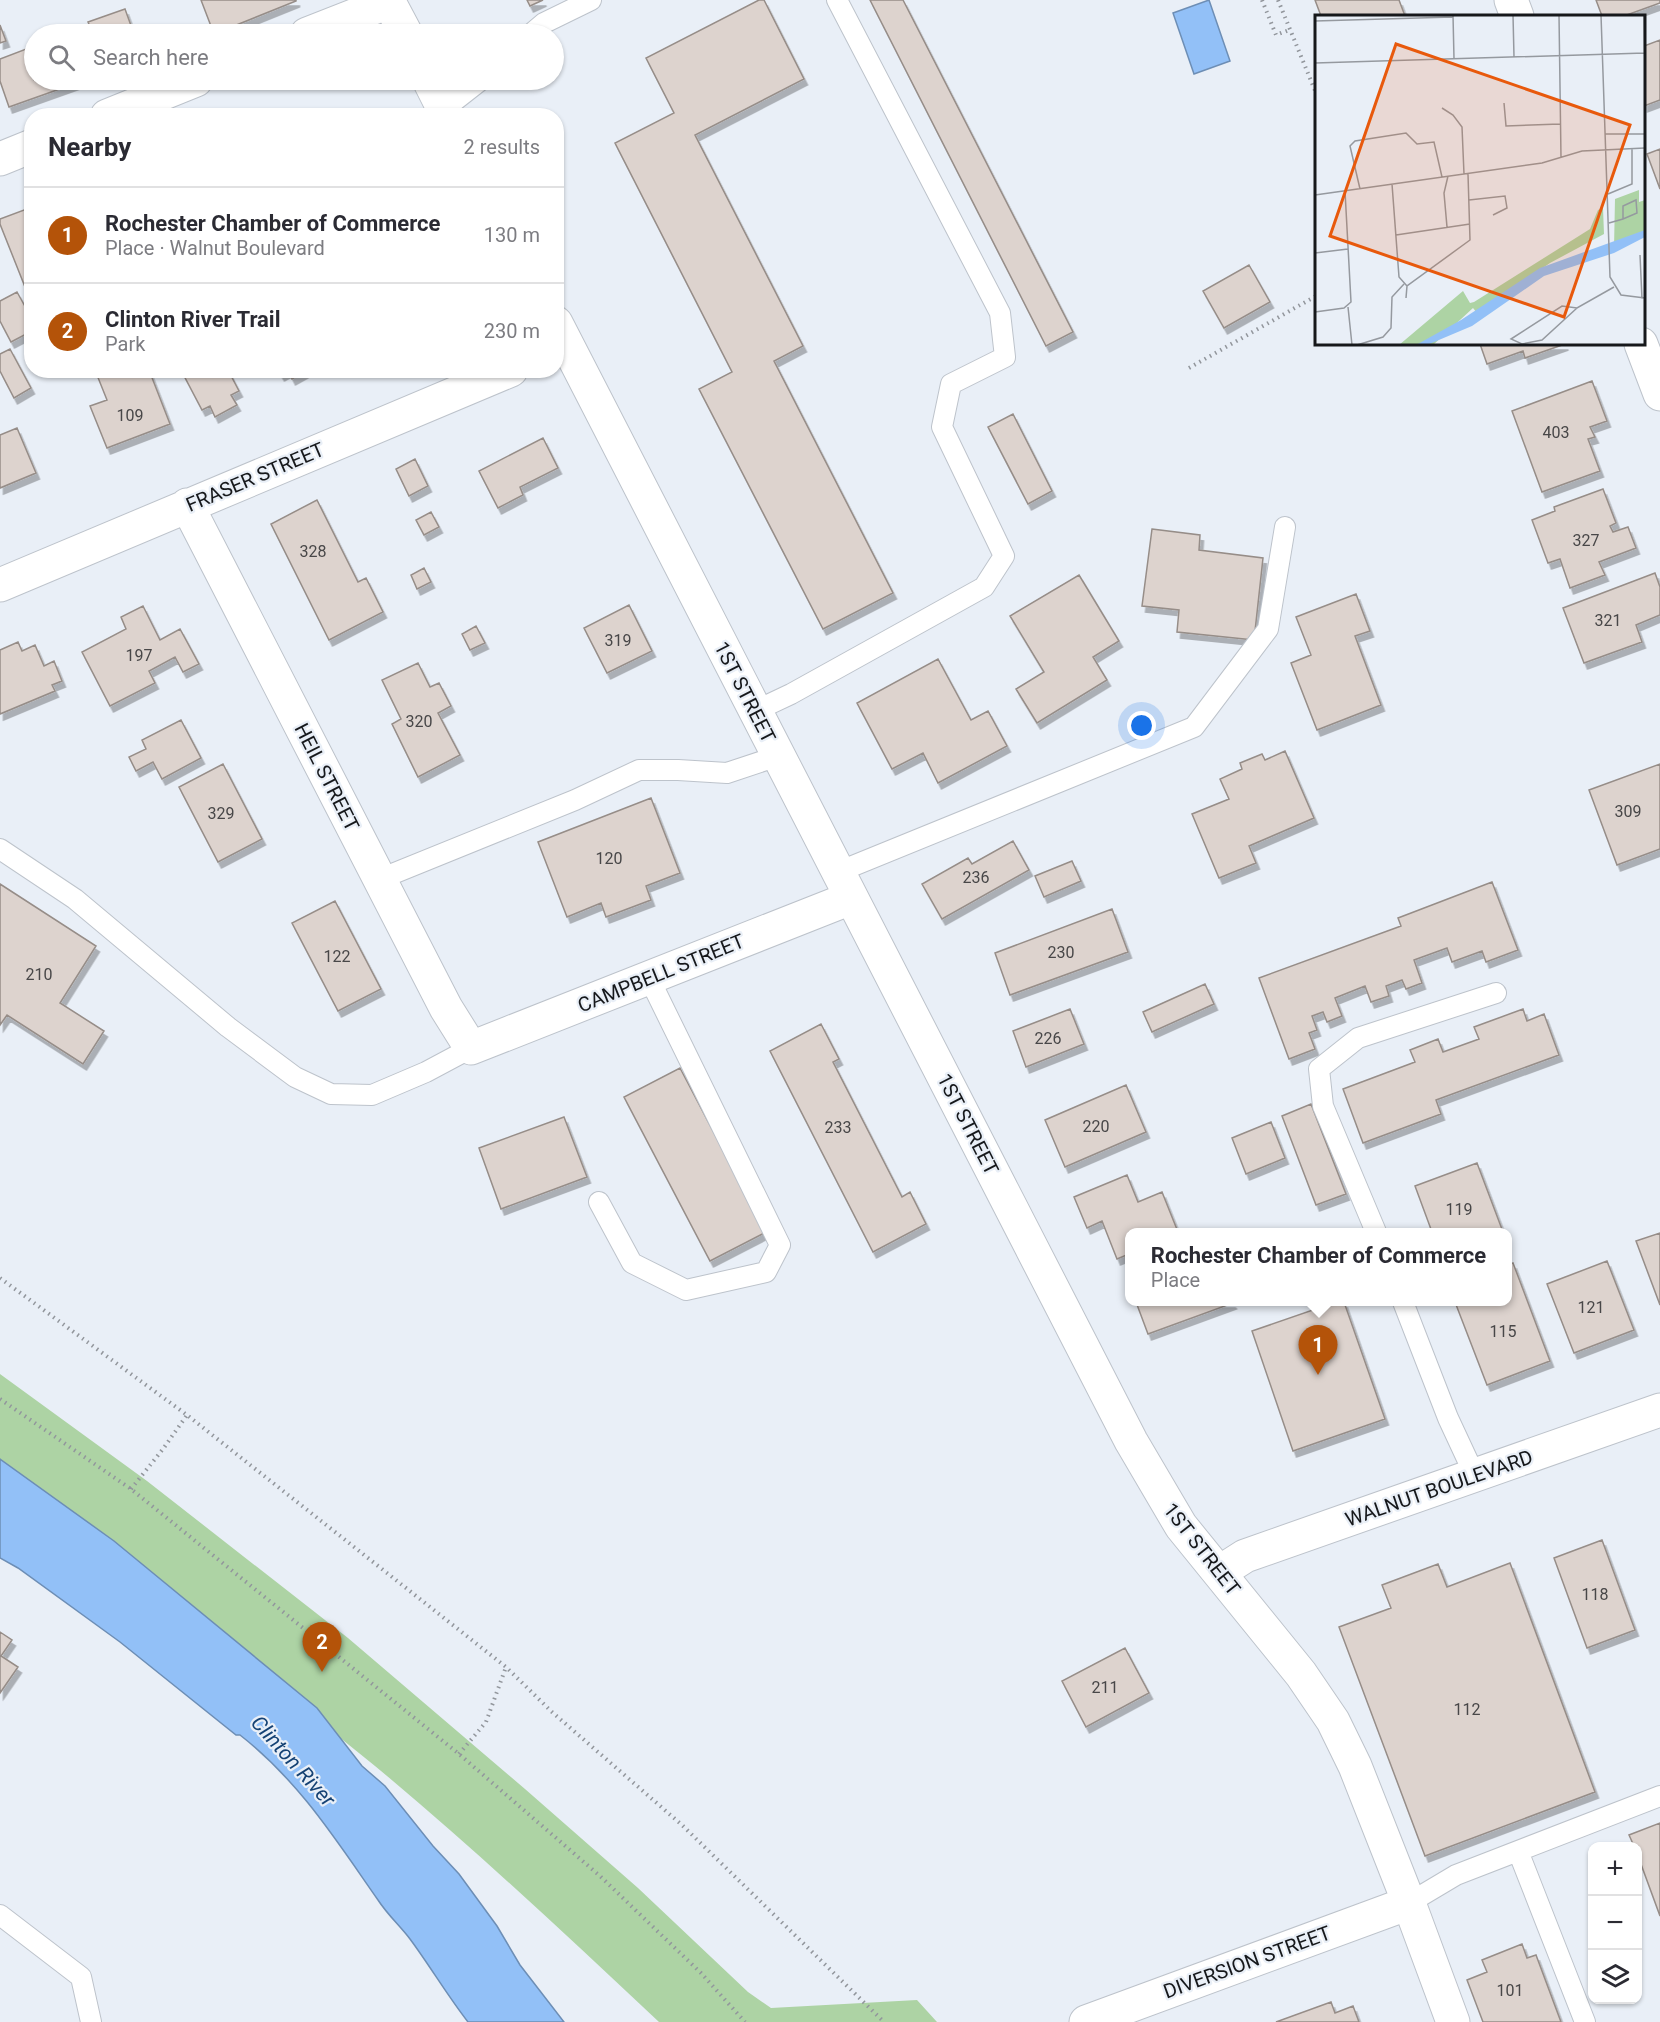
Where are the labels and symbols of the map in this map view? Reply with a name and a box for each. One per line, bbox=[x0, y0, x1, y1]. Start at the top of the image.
inset map bbox=[1315, 15, 1645, 345]
house number: 109 bbox=[117, 406, 143, 425]
house number: 403 bbox=[1543, 423, 1569, 442]
street label: FRASER STREET bbox=[182, 437, 328, 517]
house number: 327 bbox=[1573, 531, 1599, 550]
house number: 328 bbox=[300, 542, 326, 561]
house number: 321 bbox=[1595, 611, 1621, 630]
house number: 319 bbox=[605, 631, 631, 650]
street label: 1ST STREET bbox=[709, 637, 781, 747]
house number: 197 bbox=[126, 646, 152, 665]
your location bbox=[1127, 711, 1156, 740]
house number: 320 bbox=[406, 712, 432, 731]
street label: HEIL STREET bbox=[290, 719, 364, 835]
house number: 309 bbox=[1615, 802, 1641, 821]
house number: 329 bbox=[208, 804, 234, 823]
house number: 120 bbox=[596, 849, 622, 868]
house number: 236 bbox=[963, 868, 989, 887]
street label: CAMPBELL STREET bbox=[574, 929, 748, 1017]
house number: 230 bbox=[1048, 943, 1074, 962]
house number: 122 bbox=[324, 947, 350, 966]
house number: 210 bbox=[26, 965, 52, 984]
house number: 226 bbox=[1035, 1029, 1061, 1048]
street label: 1ST STREET bbox=[932, 1069, 1004, 1179]
house number: 220 bbox=[1083, 1117, 1109, 1136]
house number: 233 bbox=[825, 1118, 851, 1137]
house number: 119 bbox=[1446, 1200, 1472, 1219]
house number: 121 bbox=[1578, 1298, 1604, 1317]
house number: 115 bbox=[1490, 1322, 1516, 1341]
pin: 1 bbox=[1298, 1326, 1338, 1375]
street label: WALNUT BOULEVARD bbox=[1342, 1445, 1536, 1531]
street label: 1ST STREET bbox=[1158, 1498, 1246, 1600]
house number: 118 bbox=[1582, 1585, 1608, 1604]
pin: 2 bbox=[302, 1622, 342, 1672]
house number: 211 bbox=[1092, 1678, 1118, 1697]
house number: 112 bbox=[1454, 1700, 1480, 1719]
water label: Clinton River bbox=[246, 1711, 341, 1812]
street label: DIVERSION STREET bbox=[1160, 1921, 1334, 2003]
house number: 101 bbox=[1497, 1981, 1523, 2000]

